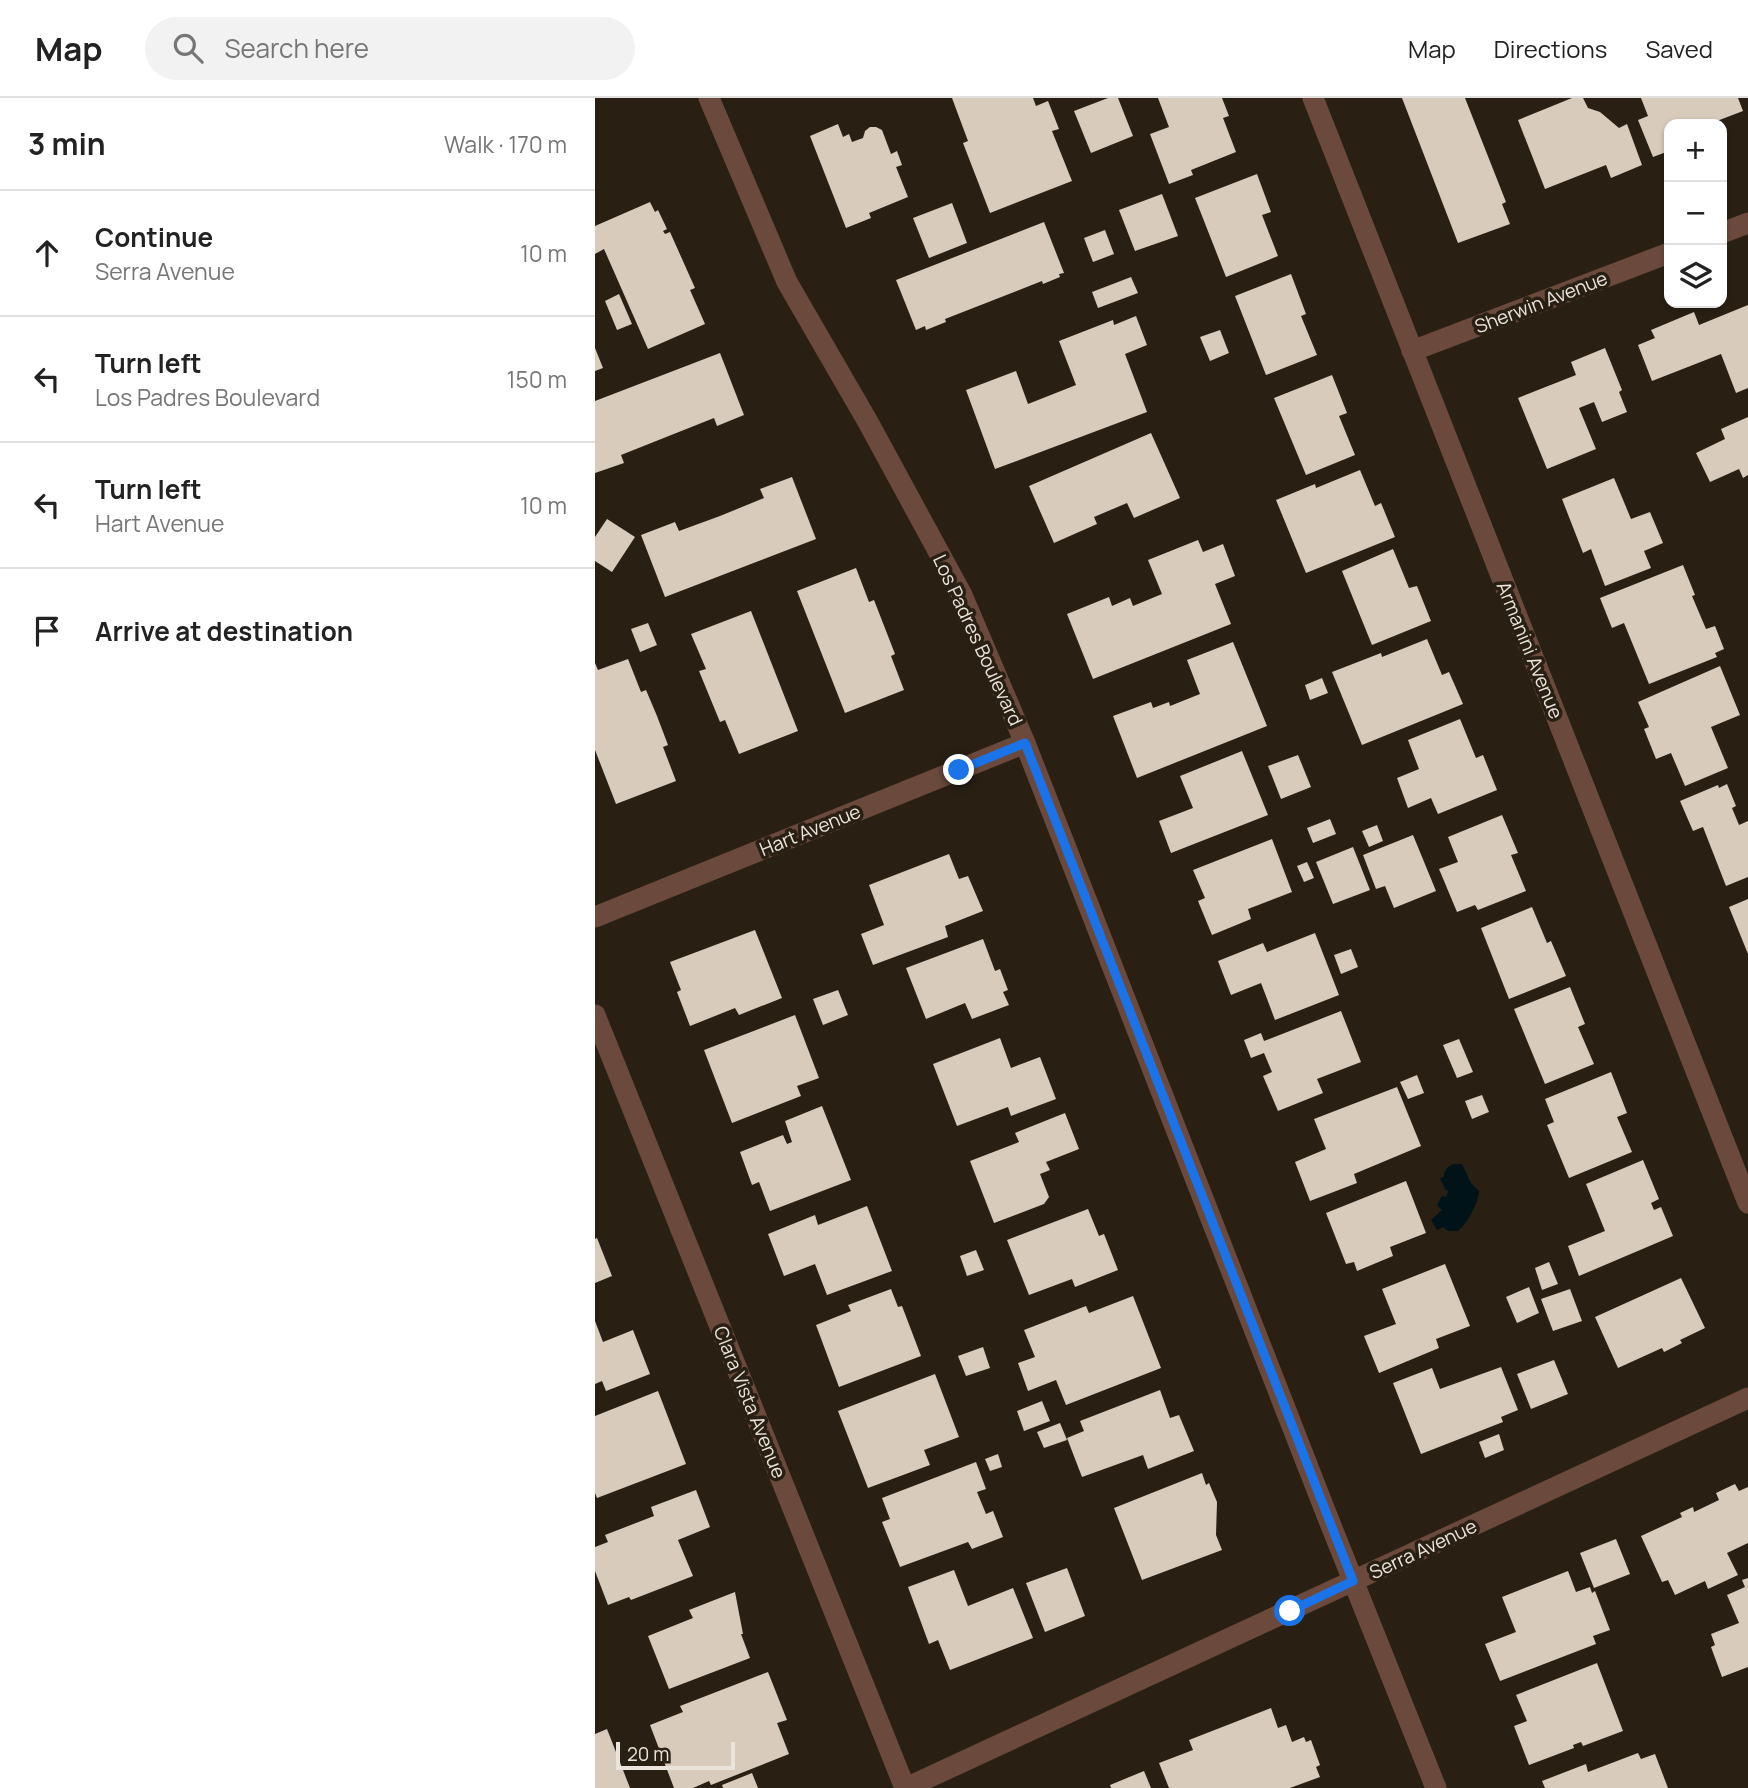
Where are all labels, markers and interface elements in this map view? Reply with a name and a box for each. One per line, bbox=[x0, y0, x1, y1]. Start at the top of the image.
search box bbox=[145, 17, 635, 80]
text: Map bbox=[35, 26, 103, 71]
icon: search bbox=[169, 29, 207, 67]
text: Search here bbox=[225, 30, 369, 66]
text: Map bbox=[1408, 32, 1456, 65]
text: Directions bbox=[1494, 32, 1607, 65]
text: Saved bbox=[1645, 32, 1713, 65]
map controls bbox=[1664, 119, 1727, 308]
button: + bbox=[1664, 119, 1727, 182]
text: 3 min bbox=[28, 123, 106, 164]
text: Walk · 170 m bbox=[444, 128, 567, 160]
button: − bbox=[1664, 182, 1727, 245]
text: Continue bbox=[95, 219, 213, 255]
icon: ahead bbox=[28, 234, 66, 272]
text: 10 m bbox=[520, 237, 567, 269]
button: layers bbox=[1664, 245, 1727, 308]
text: Serra Avenue bbox=[95, 255, 235, 287]
street label: Sherwin Avenue bbox=[1471, 265, 1611, 339]
text: Turn left bbox=[95, 345, 202, 381]
icon: left bbox=[28, 360, 66, 398]
text: 150 m bbox=[507, 363, 567, 395]
text: Los Padres Boulevard bbox=[95, 381, 320, 413]
text: Turn left bbox=[95, 471, 202, 507]
icon: left bbox=[28, 486, 66, 524]
text: 10 m bbox=[520, 489, 567, 521]
text: Hart Avenue bbox=[95, 507, 224, 539]
street label: Los Padres Boulevard bbox=[927, 550, 1029, 730]
street label: Armanini Avenue bbox=[1491, 578, 1569, 722]
icon: arrive bbox=[28, 612, 66, 650]
text: Arrive at destination bbox=[95, 613, 353, 649]
route end bbox=[943, 754, 974, 785]
street label: Hart Avenue bbox=[756, 798, 864, 862]
street label: Clara Vista Avenue bbox=[708, 1322, 792, 1482]
street label: Serra Avenue bbox=[1365, 1513, 1481, 1585]
route start bbox=[1274, 1595, 1305, 1626]
scale bar bbox=[616, 1739, 735, 1771]
text: 20 m bbox=[627, 1741, 669, 1767]

